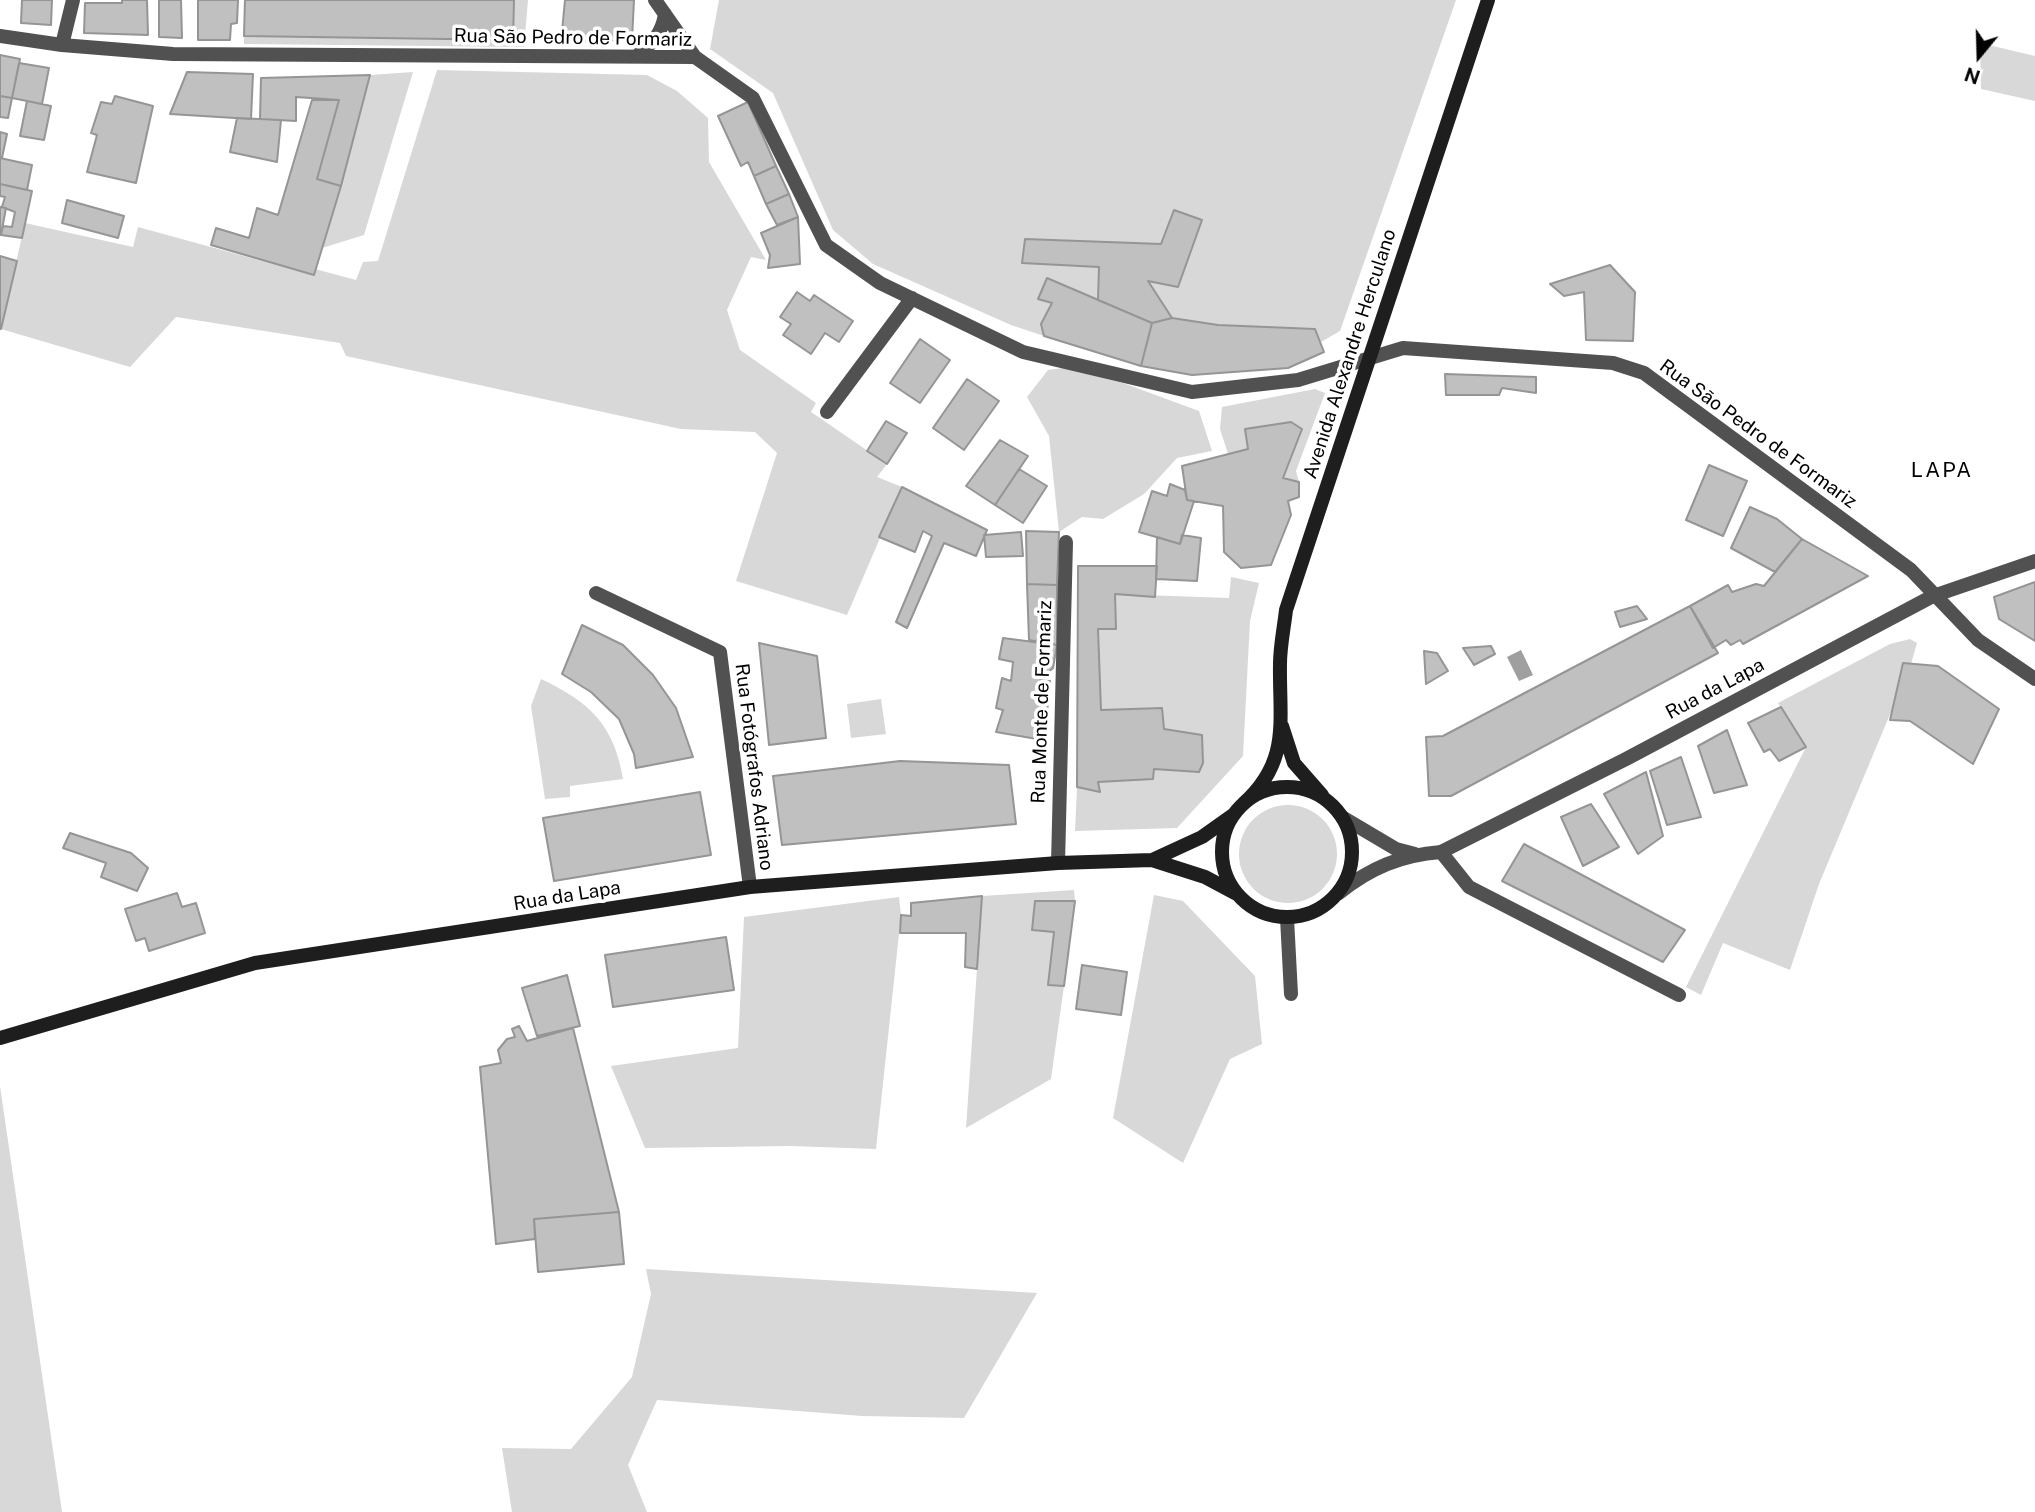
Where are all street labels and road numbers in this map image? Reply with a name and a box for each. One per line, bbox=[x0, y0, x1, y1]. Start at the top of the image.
street label: Rua São Pedro de Formariz bbox=[454, 25, 692, 51]
street label: Avenida Alexandre Herculano bbox=[1299, 226, 1401, 482]
street label: Rua São Pedro de Formariz bbox=[1655, 355, 1861, 513]
street label: Rua Monte de Formariz bbox=[1027, 600, 1057, 804]
street label: Rua da Lapa bbox=[1662, 654, 1768, 724]
street label: Rua Fotógrafos Adriano bbox=[730, 662, 778, 872]
street label: Rua da Lapa bbox=[512, 876, 622, 916]

